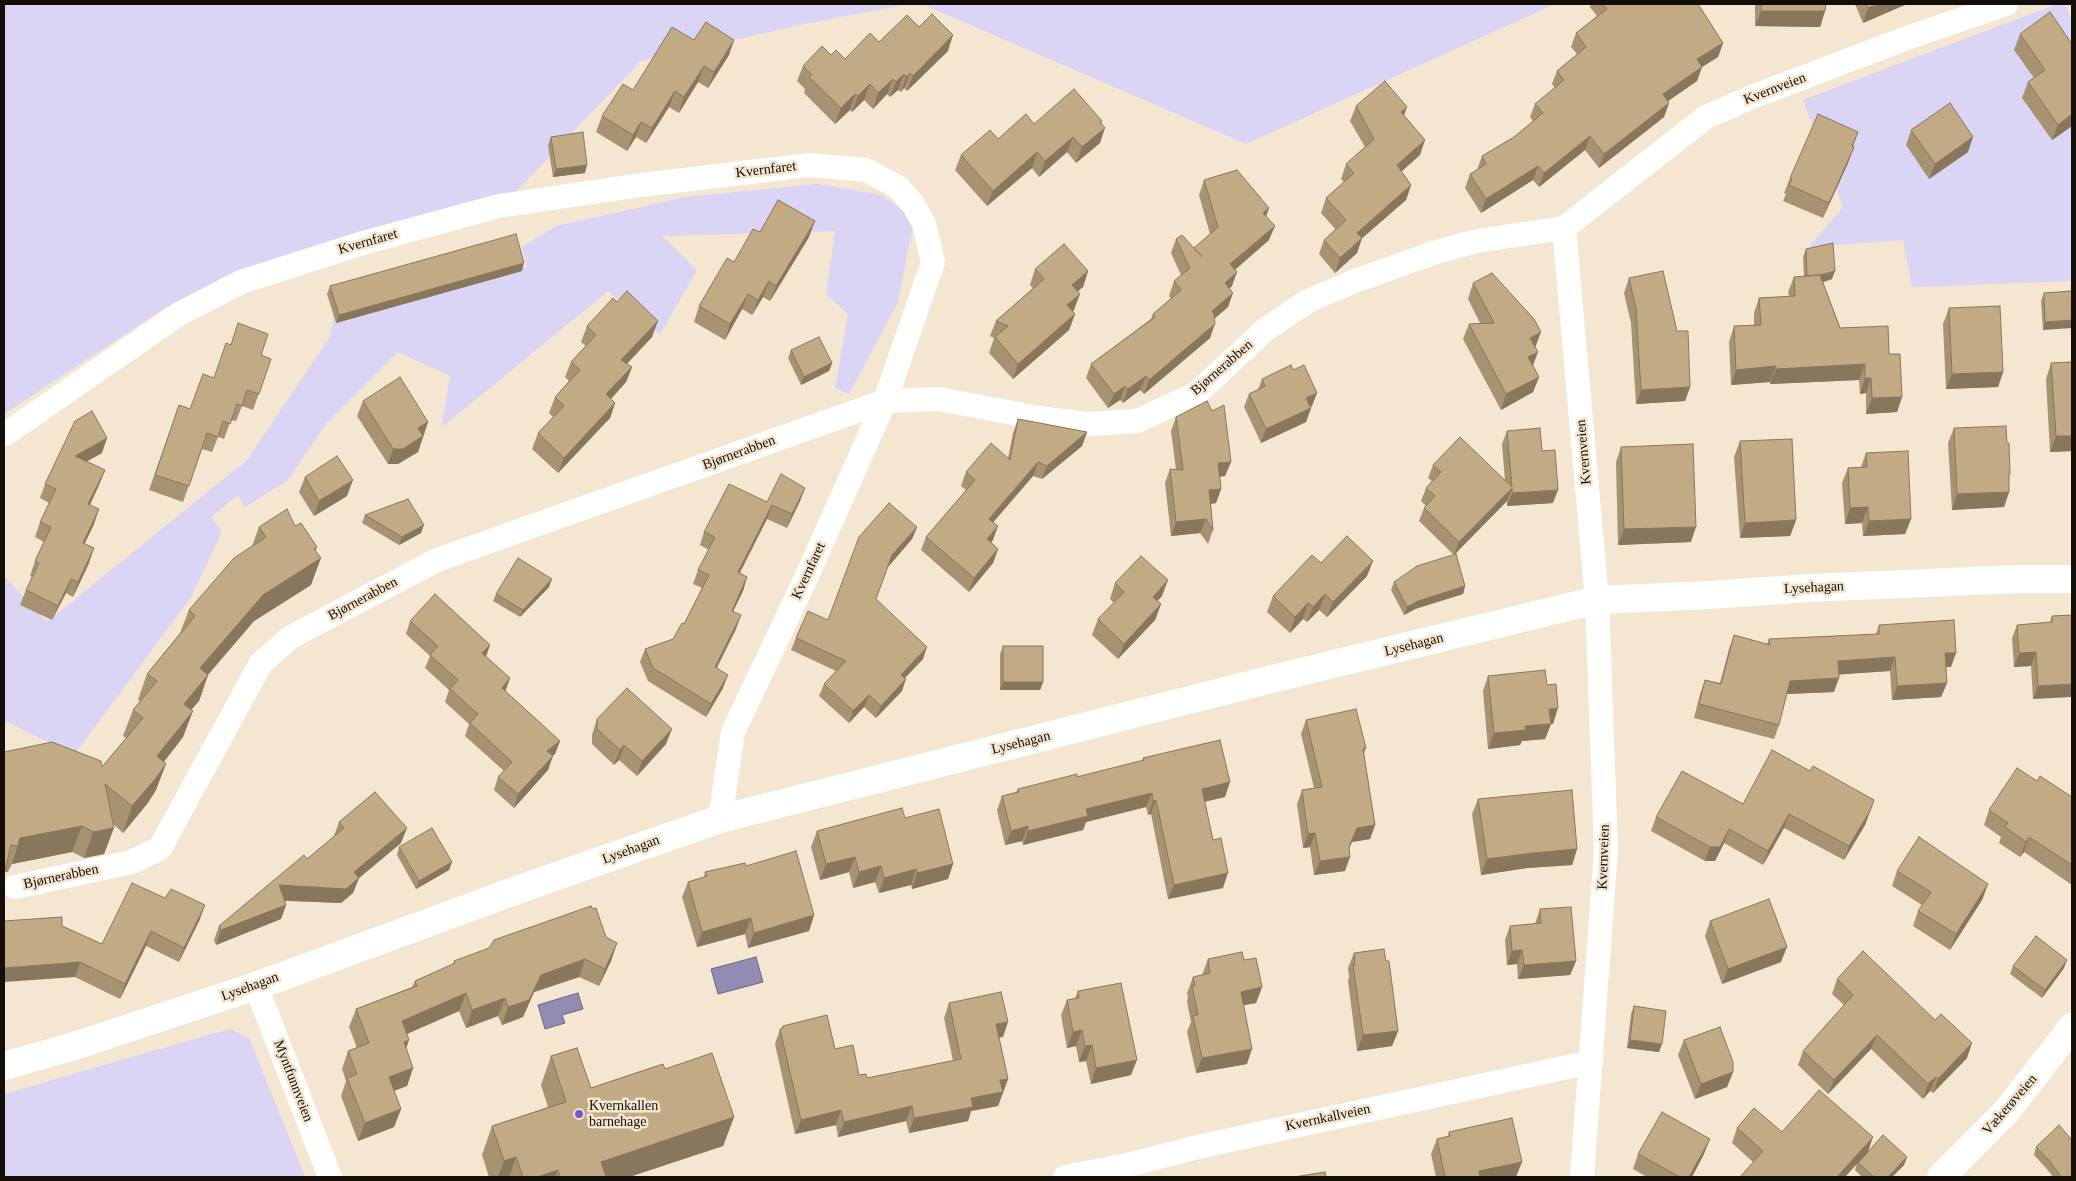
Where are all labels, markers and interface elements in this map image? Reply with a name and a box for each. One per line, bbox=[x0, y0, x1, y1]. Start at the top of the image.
street label: Kvernveien bbox=[1742, 69, 1808, 109]
street label: Kvernfaret bbox=[735, 158, 797, 182]
street label: Kvernfaret bbox=[337, 226, 399, 258]
street label: Bjørnerabben bbox=[1188, 337, 1256, 399]
street label: Kvernveien bbox=[1573, 419, 1595, 485]
street label: Bjørnerabben bbox=[700, 432, 778, 474]
street label: Kvernfaret bbox=[789, 540, 829, 602]
street label: Bjørnerabben bbox=[325, 574, 401, 624]
street label: Lysehagan bbox=[1784, 578, 1844, 598]
street label: Lysehagan bbox=[1383, 630, 1445, 660]
street label: Lysehagan bbox=[990, 728, 1052, 758]
street label: Kvernveien bbox=[1594, 824, 1614, 890]
street label: Lysehagan bbox=[600, 832, 662, 868]
street label: Bjørnerabben bbox=[22, 861, 100, 893]
street label: Lysehagan bbox=[219, 969, 281, 1005]
street label: Myntfunnveien bbox=[270, 1038, 316, 1124]
street label: Vækerøveien bbox=[1979, 1071, 2041, 1139]
place label: Kvernkallen barnehage bbox=[589, 1098, 658, 1130]
street label: Kvernkallveien bbox=[1284, 1101, 1372, 1135]
marker: Kvernkallen barnehage bbox=[573, 1108, 585, 1120]

